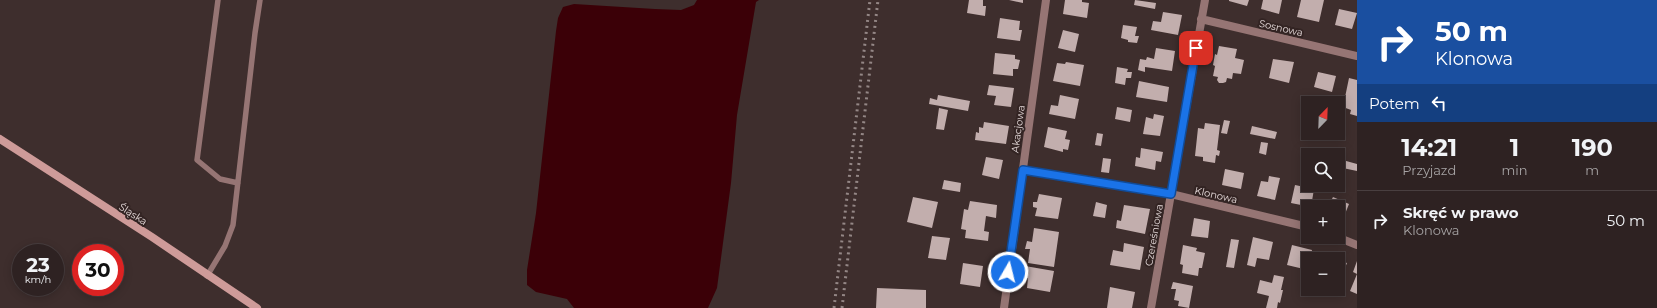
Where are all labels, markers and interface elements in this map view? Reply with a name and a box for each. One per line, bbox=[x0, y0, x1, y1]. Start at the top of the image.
text: 50 m bbox=[1435, 14, 1508, 48]
icon: right bbox=[1369, 16, 1421, 68]
street label: Sosnowa bbox=[1258, 17, 1304, 39]
pin bbox=[1179, 31, 1213, 65]
icon: arrive bbox=[1185, 37, 1207, 59]
text: Klonowa bbox=[1435, 48, 1513, 70]
icon: left bbox=[1428, 92, 1450, 114]
text: Potem bbox=[1369, 94, 1420, 113]
north arrow bbox=[1301, 96, 1345, 140]
map controls bbox=[1301, 96, 1345, 296]
street label: Akacjowa bbox=[1008, 104, 1028, 154]
text: 14:21 bbox=[1401, 133, 1457, 162]
text: 1 bbox=[1510, 133, 1519, 162]
text: 190 bbox=[1572, 133, 1613, 162]
button: search bbox=[1301, 148, 1345, 192]
text: Przyjazd bbox=[1402, 162, 1456, 178]
text: min bbox=[1501, 162, 1528, 178]
text: m bbox=[1585, 162, 1599, 178]
street label: Klonowa bbox=[1193, 184, 1239, 206]
street label: Śląska bbox=[116, 200, 150, 228]
button: + bbox=[1301, 200, 1345, 244]
street label: Czereśniowa bbox=[1142, 203, 1166, 267]
text: Skręć w prawo bbox=[1403, 203, 1519, 222]
icon: right bbox=[1369, 210, 1391, 232]
text: 50 m bbox=[1607, 211, 1645, 230]
text: Klonowa bbox=[1403, 222, 1459, 238]
speed limit sign: 30 bbox=[72, 244, 124, 296]
position arrow bbox=[987, 251, 1029, 293]
button: − bbox=[1301, 252, 1345, 296]
text: 23 bbox=[26, 253, 50, 277]
text: km/h bbox=[25, 273, 51, 286]

